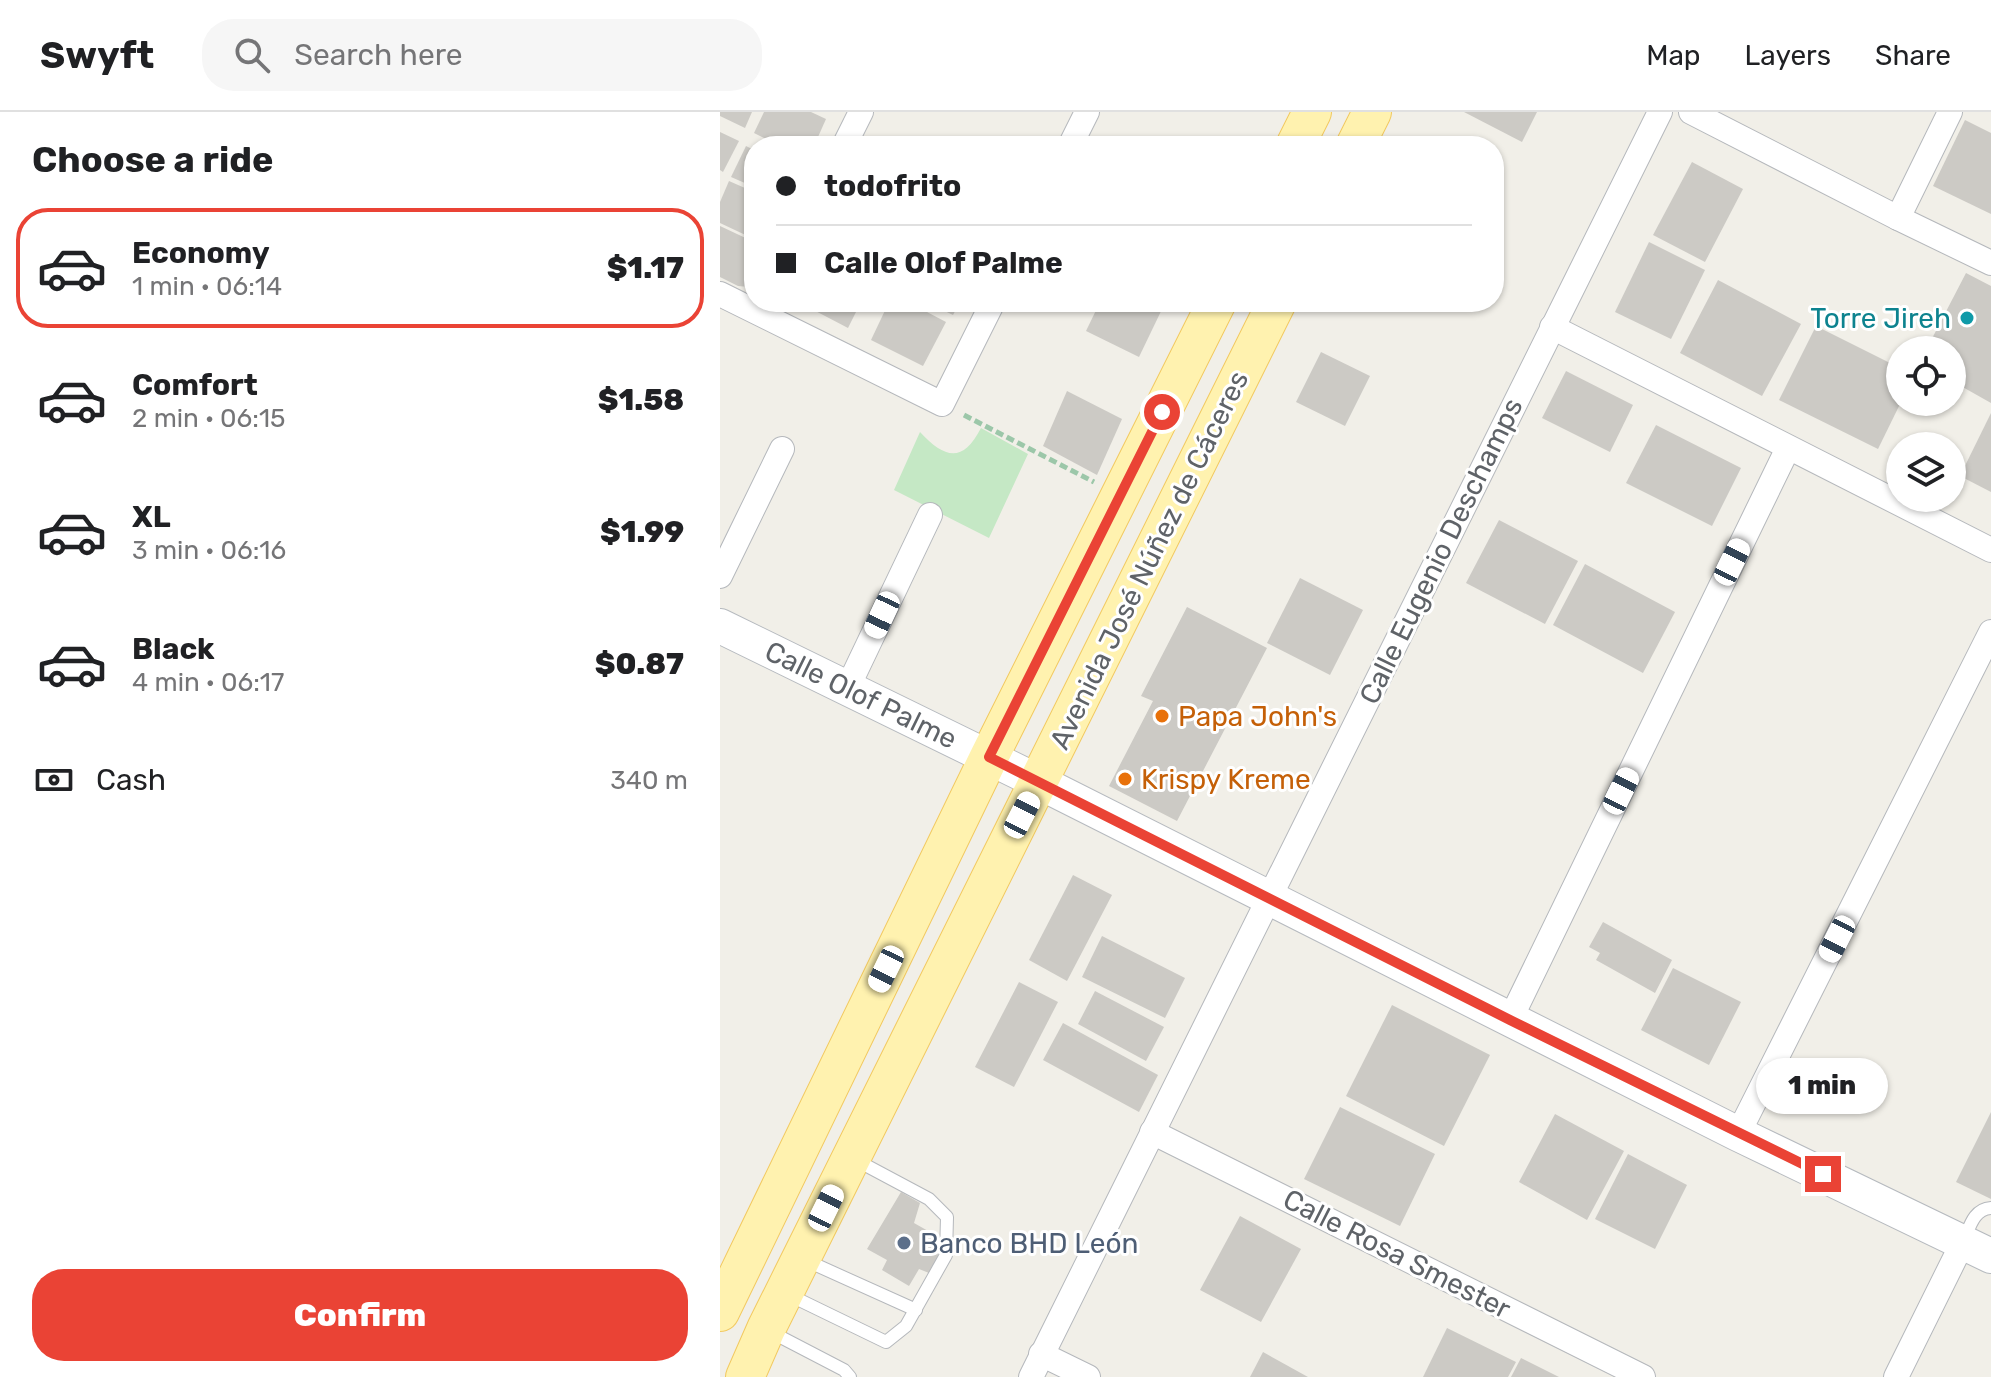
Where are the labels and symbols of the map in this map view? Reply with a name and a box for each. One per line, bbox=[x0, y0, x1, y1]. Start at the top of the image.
place label: Torre Jireh bbox=[1810, 302, 1951, 335]
marker: Torre Jireh bbox=[1958, 309, 1976, 327]
street label: Avenida José Núñez de Cáceres bbox=[1043, 365, 1255, 755]
street label: Calle Eugenio Deschamps bbox=[1353, 393, 1529, 709]
route start bbox=[1144, 394, 1180, 430]
car bbox=[1711, 535, 1753, 589]
car bbox=[861, 588, 903, 642]
street label: Calle Olof Palme bbox=[760, 634, 962, 756]
place label: Papa John's bbox=[1178, 700, 1337, 733]
marker: Papa John's bbox=[1153, 707, 1171, 725]
place label: Krispy Kreme bbox=[1141, 763, 1311, 796]
car bbox=[1600, 764, 1642, 818]
marker: Krispy Kreme bbox=[1116, 770, 1134, 788]
car bbox=[1000, 788, 1044, 842]
car bbox=[1815, 912, 1859, 966]
car bbox=[865, 942, 907, 996]
callout: 1 min bbox=[1757, 1058, 1889, 1114]
route end bbox=[1805, 1156, 1841, 1192]
car bbox=[805, 1181, 847, 1235]
street label: Calle Rosa Smester bbox=[1278, 1182, 1516, 1326]
place label: Banco BHD León bbox=[920, 1227, 1139, 1260]
marker: Banco BHD León bbox=[895, 1234, 913, 1252]

